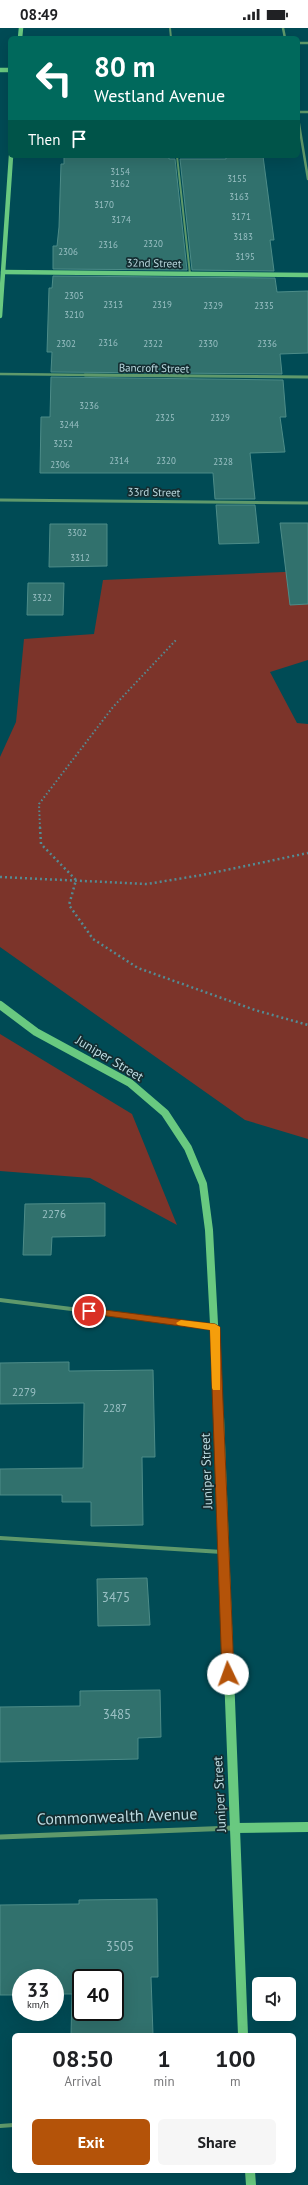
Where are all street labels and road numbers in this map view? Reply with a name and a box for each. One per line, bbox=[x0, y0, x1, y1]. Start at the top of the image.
street label: 32nd Street bbox=[126, 256, 182, 270]
street label: Bancroft Street bbox=[119, 360, 190, 376]
street label: 33rd Street bbox=[128, 485, 181, 499]
street label: Juniper Street bbox=[72, 1031, 147, 1086]
street label: Juniper Street bbox=[197, 1432, 216, 1510]
street label: Juniper Street bbox=[209, 1755, 230, 1833]
street label: Commonwealth Avenue bbox=[36, 1803, 198, 1829]

